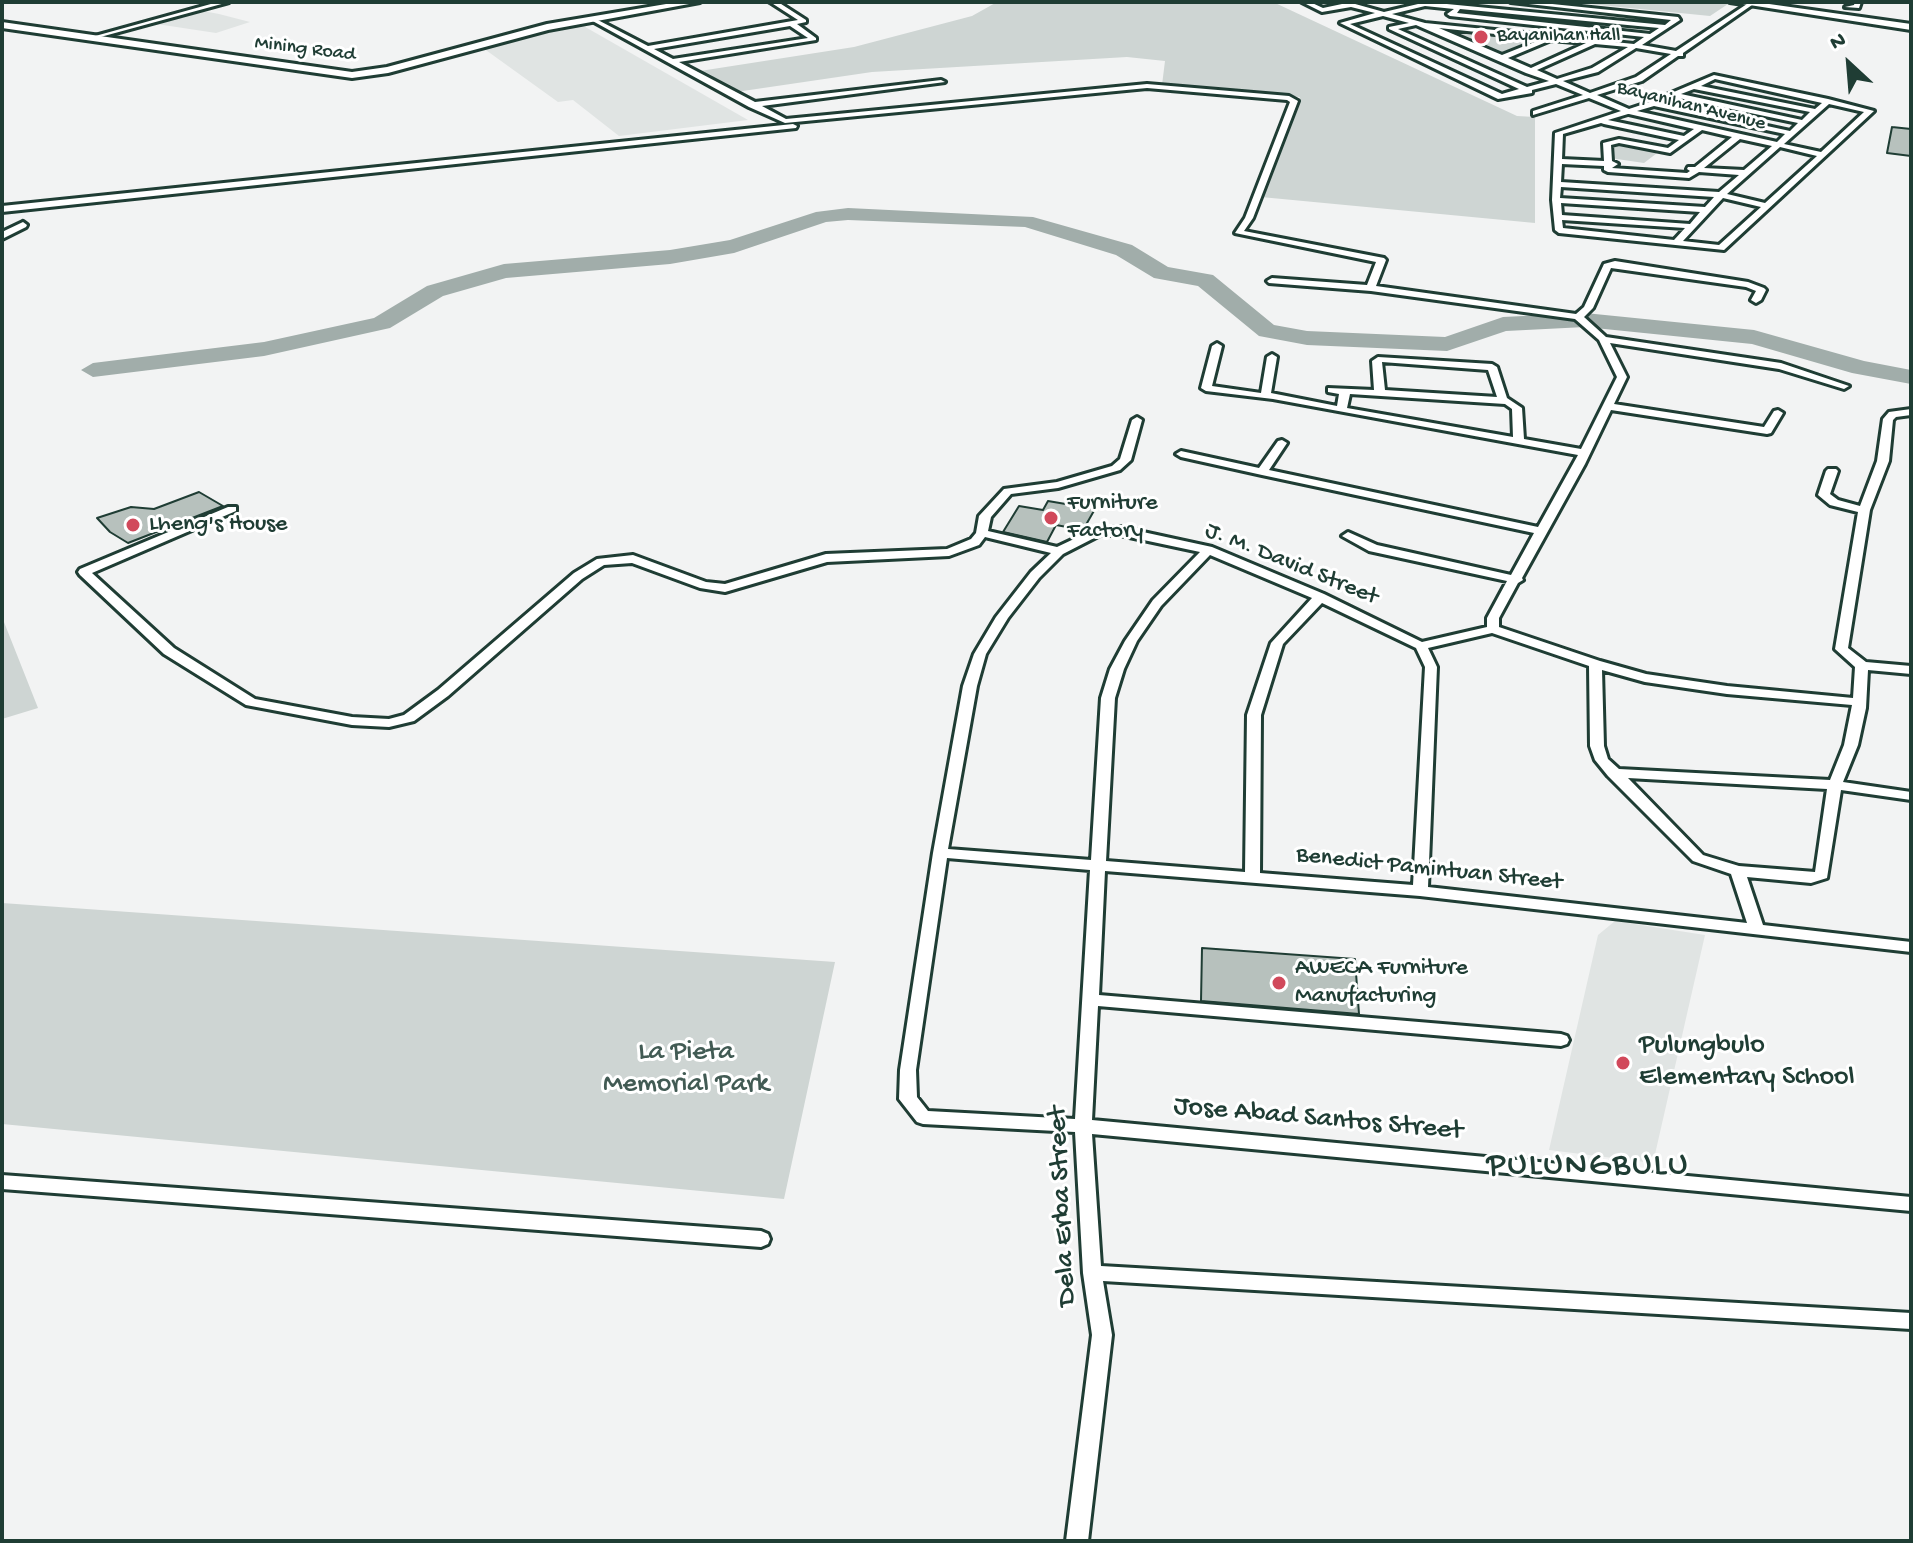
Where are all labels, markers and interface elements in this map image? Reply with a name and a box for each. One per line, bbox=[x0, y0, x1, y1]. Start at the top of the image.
north arrow bbox=[1809, 24, 1889, 104]
place label: Bayanihan Hall bbox=[1497, 25, 1621, 49]
marker: Bayanihan Hall bbox=[1472, 28, 1490, 46]
text: N bbox=[1826, 28, 1851, 57]
street label: Mining Road bbox=[253, 32, 357, 68]
street label: Bayanihan Avenue bbox=[1614, 77, 1768, 137]
place label: Furniture Factory bbox=[1067, 490, 1158, 546]
marker: Furniture Factory bbox=[1042, 509, 1060, 527]
place label: Lheng's House bbox=[149, 511, 287, 539]
marker: Lheng's House bbox=[124, 516, 142, 534]
street label: J. M. David Street bbox=[1200, 517, 1382, 613]
street label: Benedict Pamintuan Street bbox=[1295, 842, 1563, 898]
place label: AWECA Furniture Manufacturing bbox=[1295, 955, 1468, 1011]
marker: AWECA Furniture Manufacturing bbox=[1270, 974, 1288, 992]
place label: Pulungbulo Elementary School bbox=[1639, 1030, 1855, 1096]
park label: La Pieta Memorial Park bbox=[603, 1037, 769, 1103]
marker: Pulungbulo Elementary School bbox=[1614, 1054, 1632, 1072]
street label: Jose Abad Santos Street bbox=[1172, 1091, 1464, 1149]
street label: Dela Erba Street bbox=[1042, 1105, 1086, 1307]
district label: PULUNGBULU bbox=[1486, 1148, 1690, 1188]

